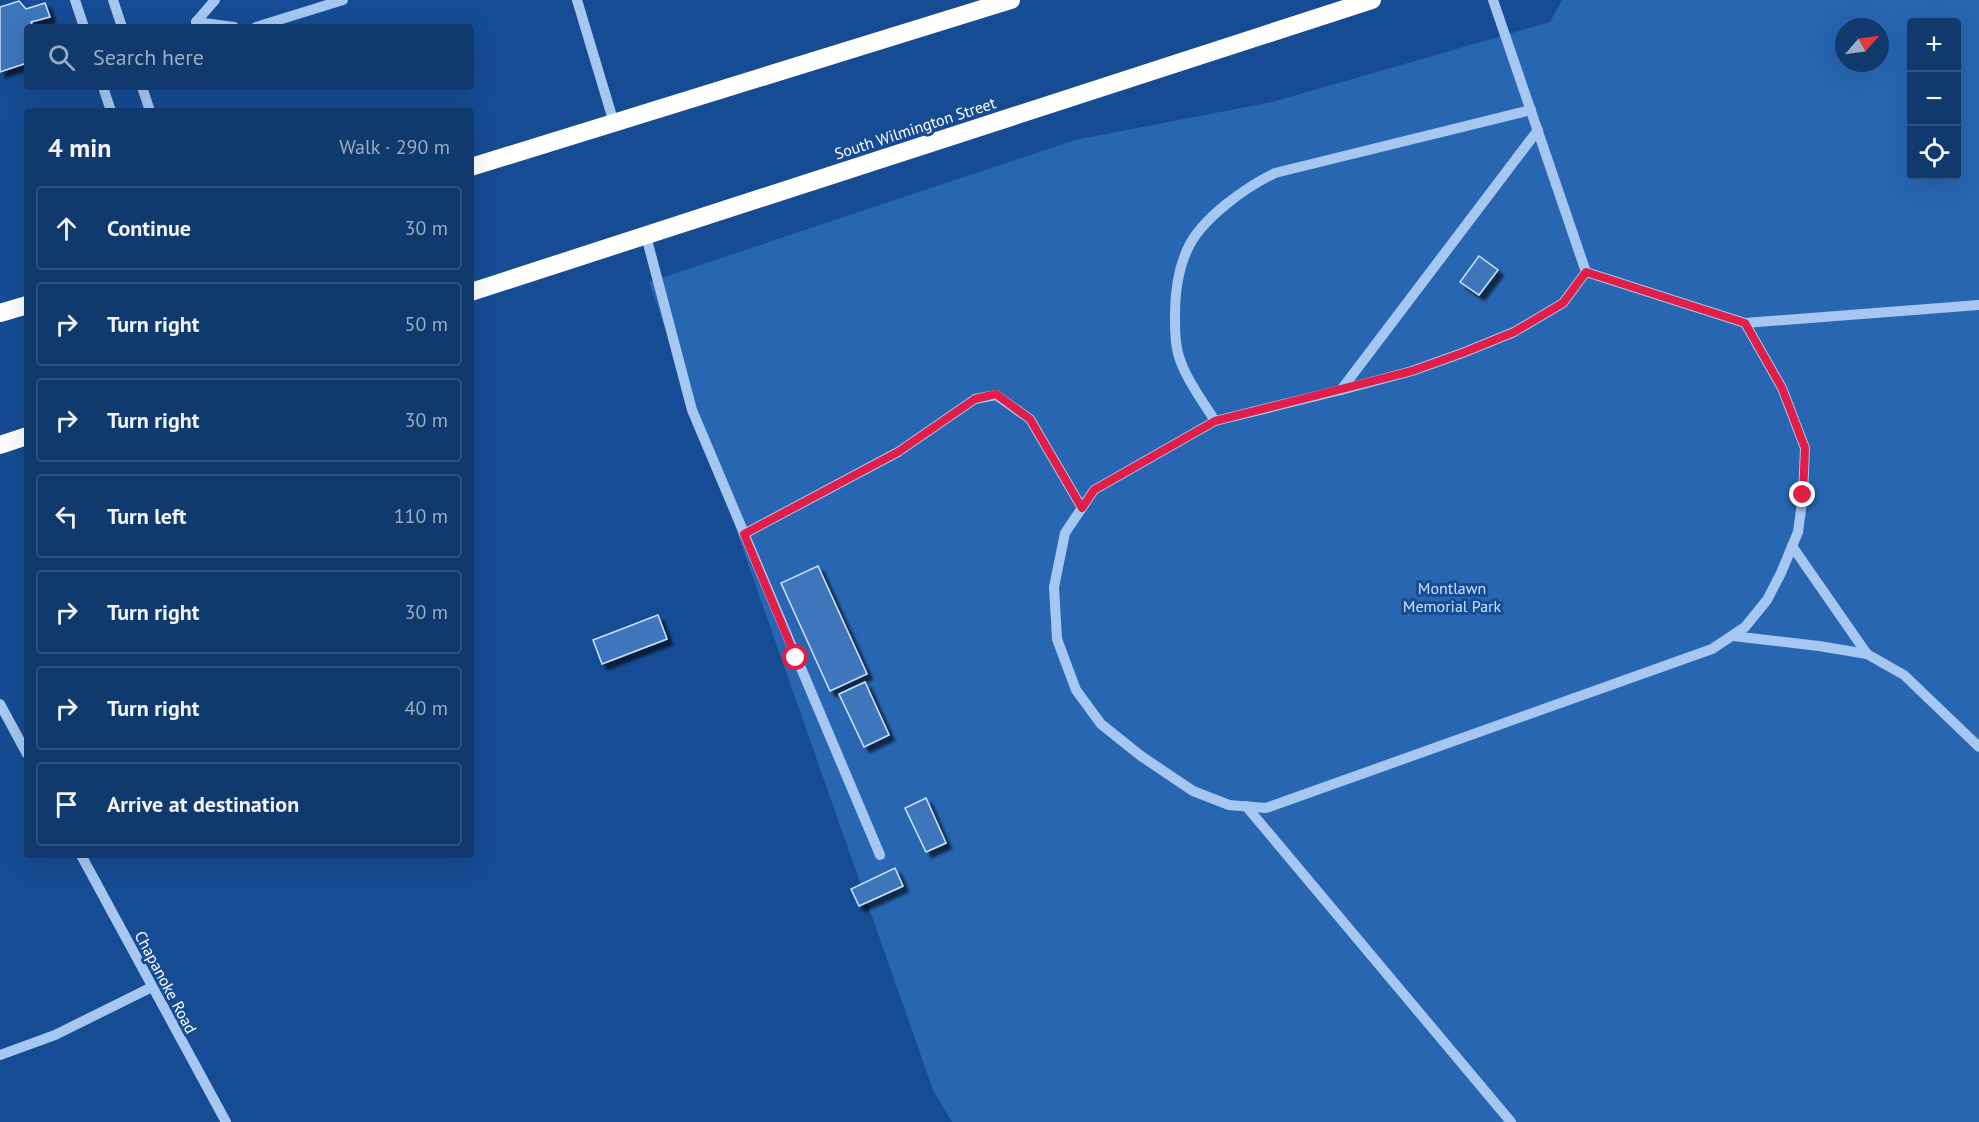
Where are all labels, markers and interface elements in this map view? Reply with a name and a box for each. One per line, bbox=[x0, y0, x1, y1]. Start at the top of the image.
north arrow bbox=[1835, 18, 1889, 72]
map controls bbox=[1907, 18, 1961, 180]
button: + bbox=[1907, 18, 1961, 72]
search box bbox=[24, 24, 474, 90]
icon: search bbox=[45, 41, 78, 74]
text: Search here bbox=[93, 43, 204, 71]
button: − bbox=[1907, 72, 1961, 126]
street label: South Wilmington Street bbox=[832, 92, 999, 164]
button: locate bbox=[1907, 126, 1961, 180]
text: 4 min bbox=[48, 131, 111, 164]
text: Walk · 290 m bbox=[339, 134, 450, 160]
icon: ahead bbox=[50, 212, 83, 245]
text: Continue bbox=[107, 214, 191, 242]
text: 30 m bbox=[405, 215, 448, 241]
icon: right bbox=[50, 308, 83, 341]
text: Turn right bbox=[107, 310, 199, 338]
text: 50 m bbox=[405, 311, 448, 337]
icon: right bbox=[50, 404, 83, 437]
text: Turn right bbox=[107, 406, 199, 434]
text: 30 m bbox=[405, 407, 448, 433]
route end bbox=[1789, 481, 1815, 507]
icon: left bbox=[50, 500, 83, 533]
text: Turn left bbox=[107, 502, 187, 530]
text: 110 m bbox=[394, 503, 448, 529]
park label: Montlawn Memorial Park bbox=[1403, 578, 1502, 616]
icon: right bbox=[50, 596, 83, 629]
text: Turn right bbox=[107, 598, 199, 626]
text: 30 m bbox=[405, 599, 448, 625]
route start bbox=[782, 644, 808, 670]
icon: right bbox=[50, 692, 83, 725]
text: Turn right bbox=[107, 694, 199, 722]
text: 40 m bbox=[405, 695, 448, 721]
icon: arrive bbox=[50, 788, 83, 821]
text: Arrive at destination bbox=[107, 790, 299, 818]
street label: Chapanoke Road bbox=[131, 927, 201, 1037]

